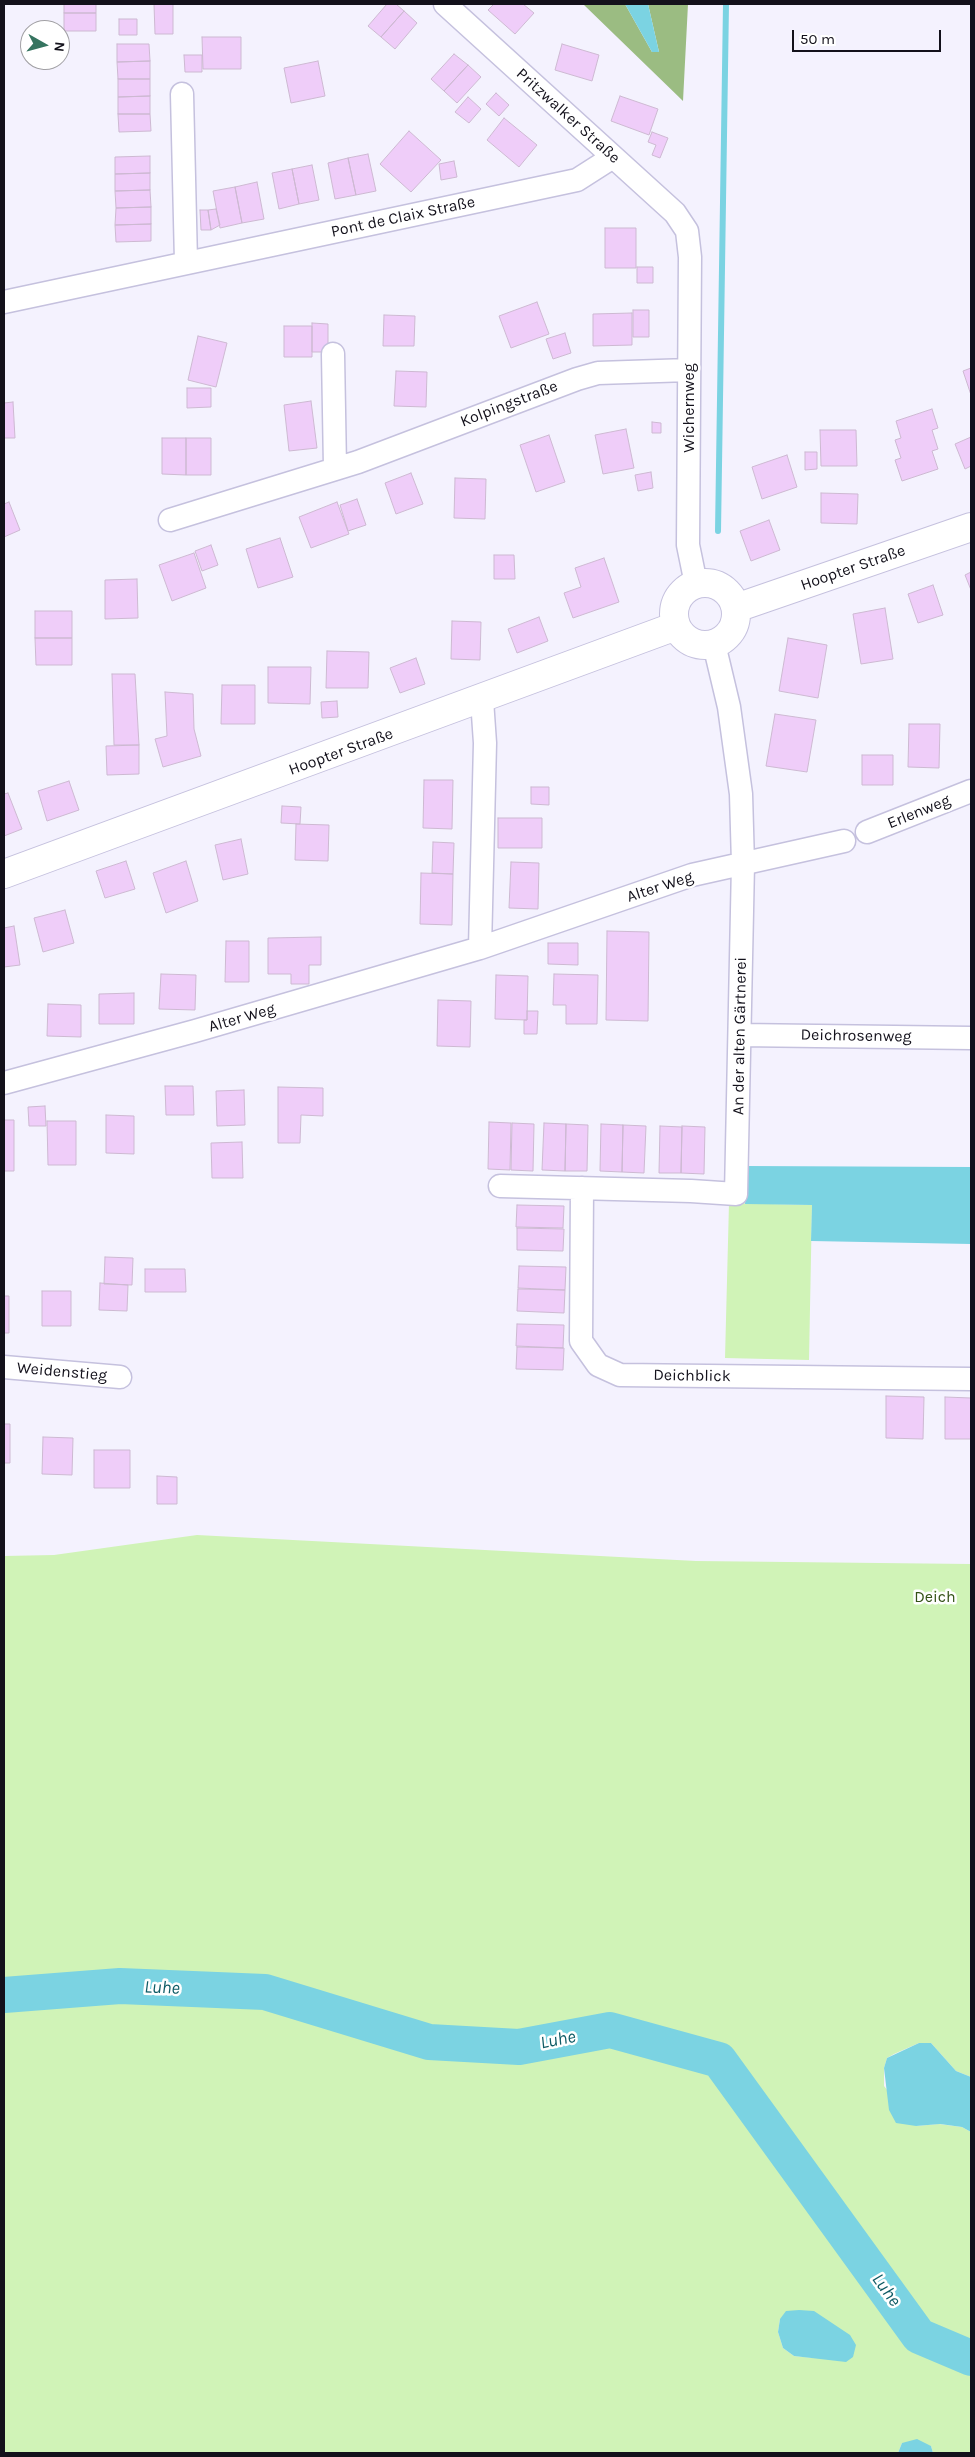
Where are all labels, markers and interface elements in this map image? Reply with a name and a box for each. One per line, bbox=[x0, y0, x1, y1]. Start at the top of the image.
north arrow bbox=[20, 20, 70, 70]
scale bar bbox=[795, 20, 944, 52]
text: 50 m bbox=[800, 30, 835, 48]
text: N bbox=[50, 41, 68, 53]
street label: Pritzwalker Straße bbox=[512, 64, 624, 168]
street label: Pont de Claix Straße bbox=[329, 192, 477, 242]
street label: Wichernweg bbox=[679, 363, 699, 453]
street label: Kolpingstraße bbox=[458, 377, 560, 431]
street label: Hoopter Straße bbox=[798, 541, 908, 595]
street label: Hoopter Straße bbox=[286, 724, 396, 780]
street label: Erlenweg bbox=[885, 791, 953, 833]
street label: Alter Weg bbox=[624, 867, 696, 907]
street label: An der alten Gärtnerei bbox=[729, 957, 751, 1115]
street label: Alter Weg bbox=[206, 999, 278, 1037]
street label: Deichrosenweg bbox=[800, 1025, 912, 1047]
street label: Weidenstieg bbox=[16, 1358, 108, 1386]
street label: Deichblick bbox=[653, 1366, 731, 1386]
park label: Deich bbox=[914, 1587, 956, 1607]
water label: Luhe bbox=[144, 1977, 180, 1999]
water label: Luhe bbox=[539, 2026, 577, 2054]
water label: Luhe bbox=[867, 2269, 905, 2311]

